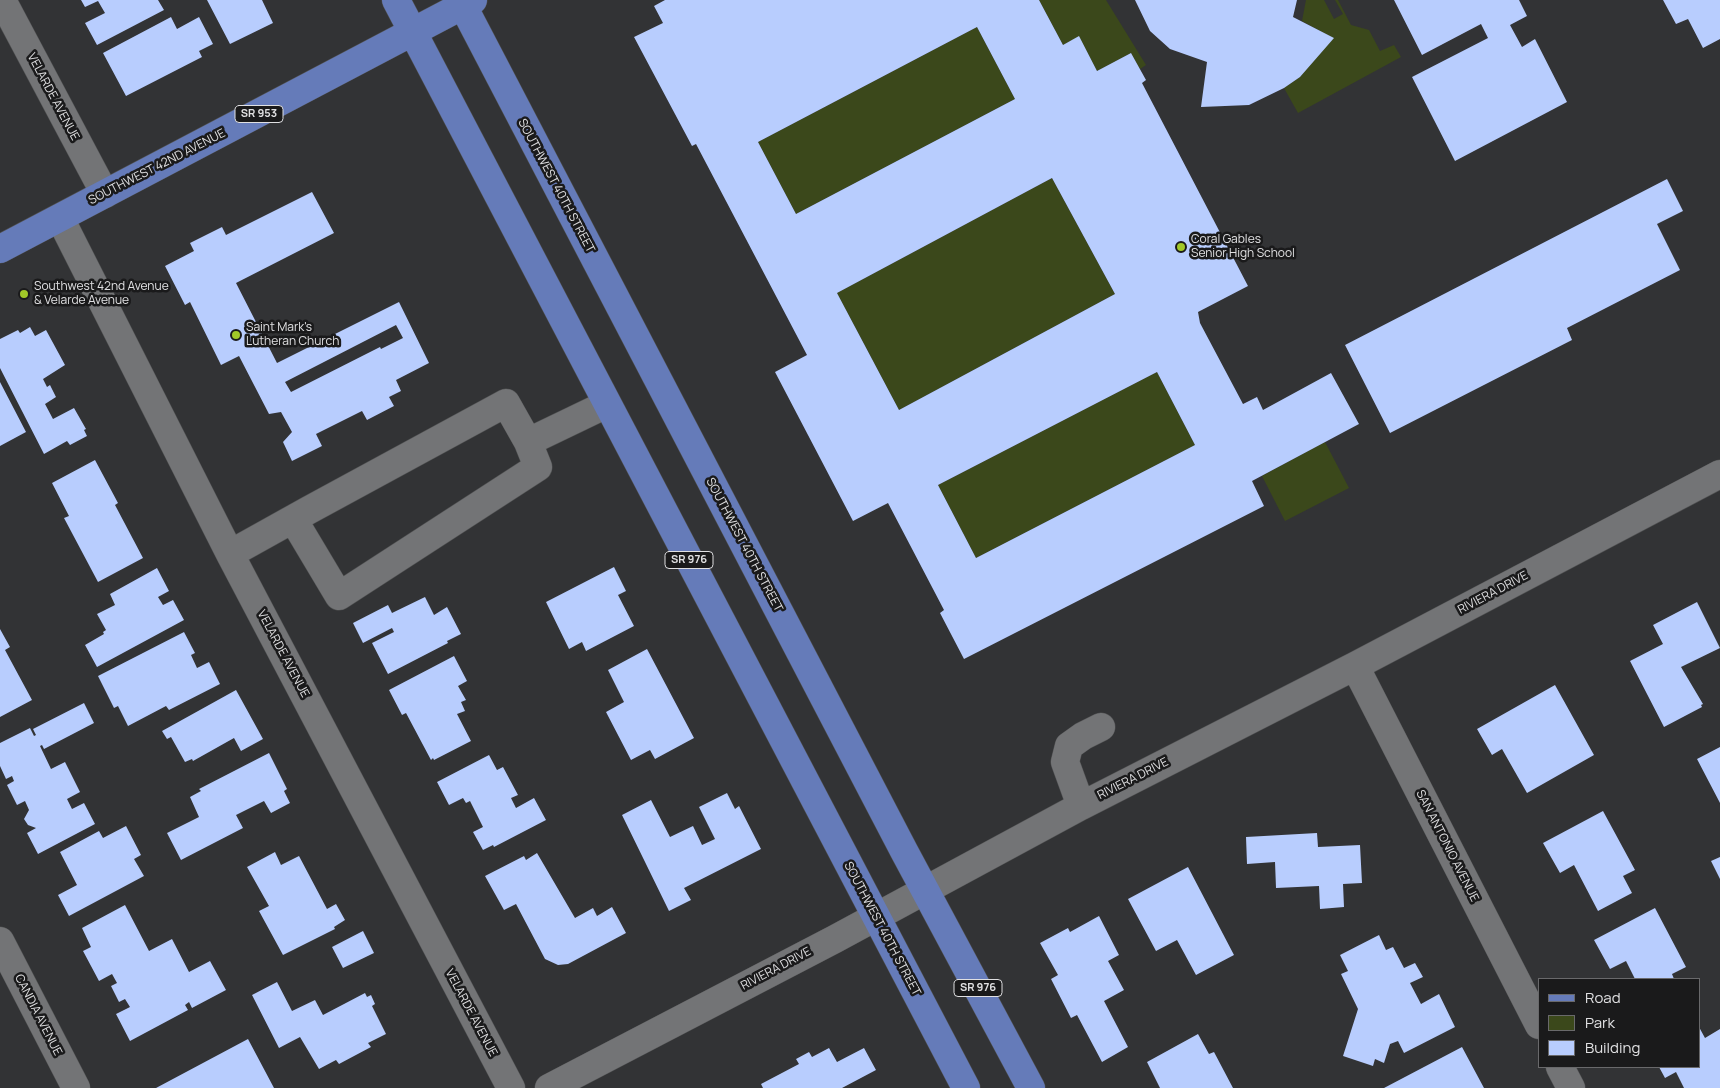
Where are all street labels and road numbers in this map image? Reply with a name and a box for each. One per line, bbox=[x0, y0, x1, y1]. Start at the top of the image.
street label: VELARDE AVENUE bbox=[24, 51, 82, 143]
road number: SR 953 bbox=[235, 106, 283, 122]
street label: SOUTHWEST 40TH STREET bbox=[515, 117, 597, 255]
street label: SOUTHWEST 42ND AVENUE bbox=[86, 126, 228, 208]
street label: SOUTHWEST 40TH STREET bbox=[703, 476, 785, 614]
road number: SR 976 bbox=[665, 552, 713, 568]
street label: RIVIERA DRIVE bbox=[1455, 568, 1531, 618]
street label: VELARDE AVENUE bbox=[254, 608, 312, 700]
street label: RIVIERA DRIVE bbox=[1095, 755, 1171, 803]
street label: SAN ANTONIO AVENUE bbox=[1413, 788, 1481, 904]
street label: SOUTHWEST 40TH STREET bbox=[841, 860, 923, 998]
street label: RIVIERA DRIVE bbox=[738, 944, 814, 994]
street label: VELARDE AVENUE bbox=[442, 967, 500, 1059]
street label: CANDIA AVENUE bbox=[11, 972, 65, 1058]
road number: SR 976 bbox=[954, 980, 1002, 996]

